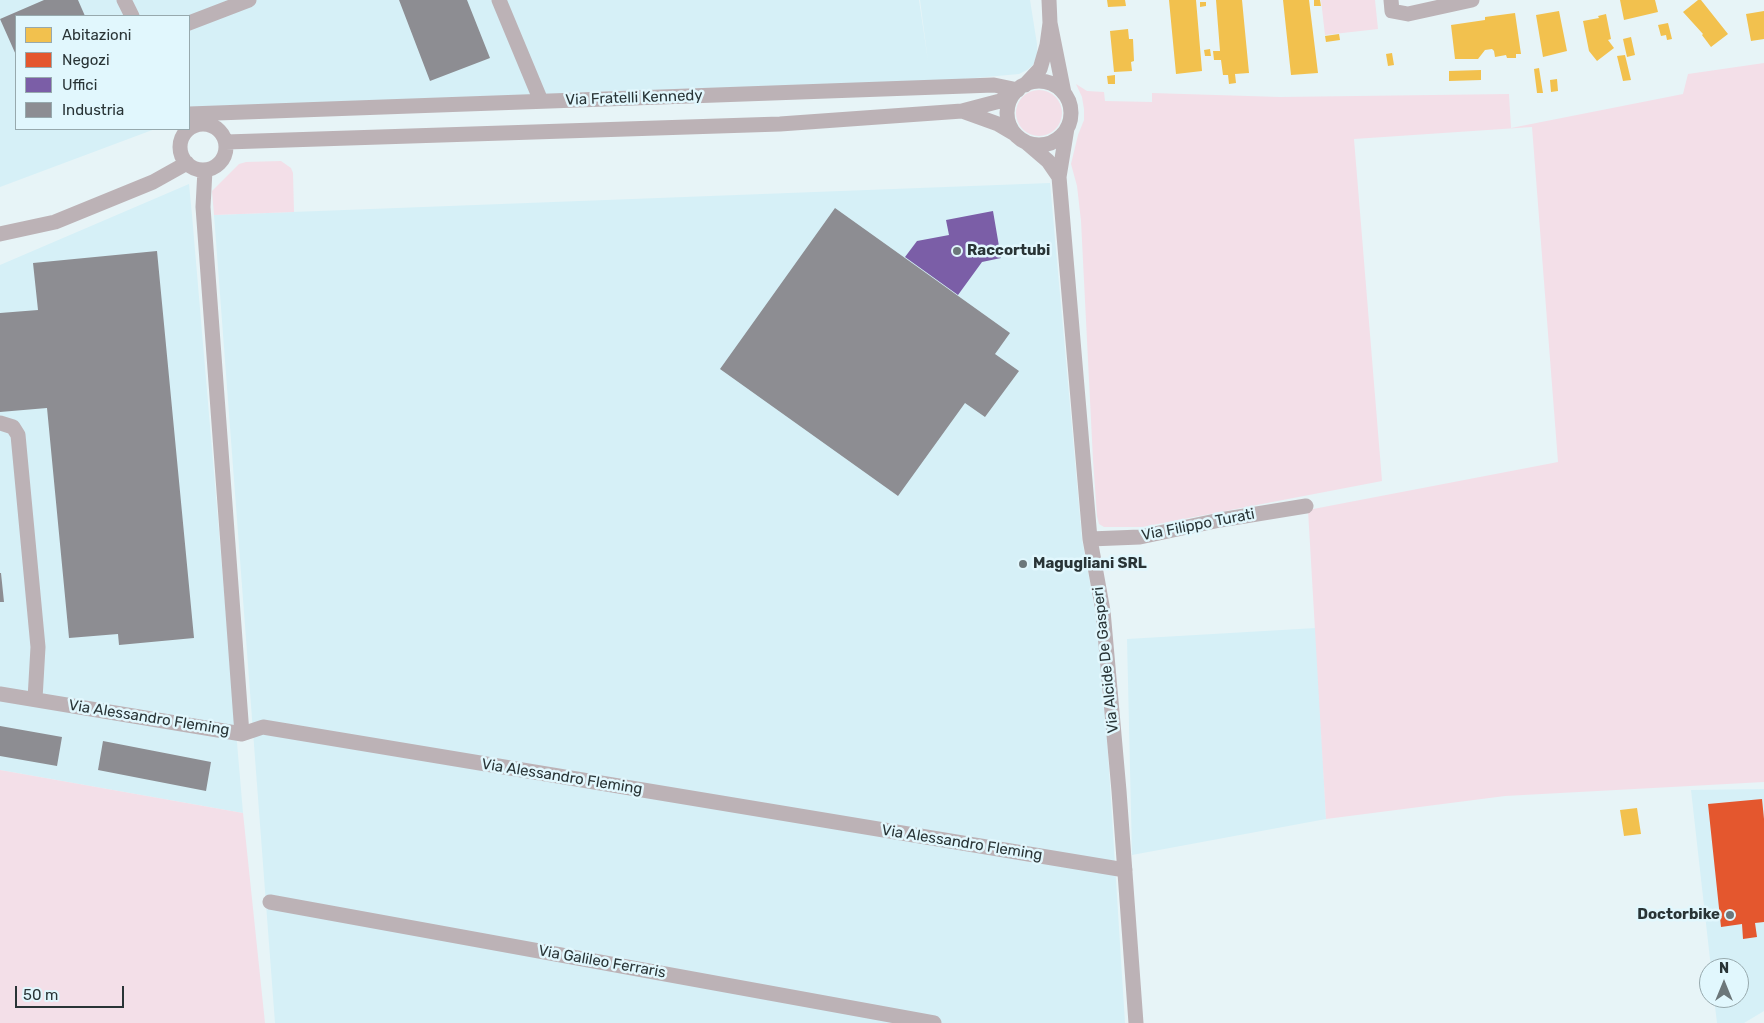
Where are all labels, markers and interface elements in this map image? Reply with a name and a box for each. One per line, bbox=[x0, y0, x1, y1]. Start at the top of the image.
legend bbox=[15, 15, 190, 130]
text: Abitazioni bbox=[62, 26, 131, 44]
text: Negozi bbox=[62, 51, 110, 69]
text: Uffici bbox=[62, 76, 97, 94]
street label: Via Fratelli Kennedy bbox=[565, 87, 703, 109]
text: Industria bbox=[62, 101, 124, 119]
place label: Raccortubi bbox=[967, 242, 1050, 260]
marker: Raccortubi bbox=[951, 245, 963, 257]
street label: Via Filippo Turati bbox=[1140, 505, 1256, 545]
place label: Magugliani SRL bbox=[1033, 555, 1147, 573]
marker: Magugliani SRL bbox=[1017, 558, 1029, 570]
street label: Via Alcide De Gasperi bbox=[1089, 586, 1123, 734]
street label: Via Alessandro Fleming bbox=[67, 696, 231, 740]
street label: Via Alessandro Fleming bbox=[480, 755, 644, 799]
street label: Via Alessandro Fleming bbox=[880, 821, 1044, 865]
place label: Doctorbike bbox=[1637, 906, 1720, 924]
marker: Doctorbike bbox=[1724, 909, 1736, 921]
street label: Via Galileo Ferraris bbox=[537, 942, 667, 982]
north arrow bbox=[1699, 958, 1749, 1008]
text: N bbox=[1719, 960, 1729, 977]
scale bar bbox=[18, 976, 126, 1008]
text: 50 m bbox=[23, 986, 58, 1004]

